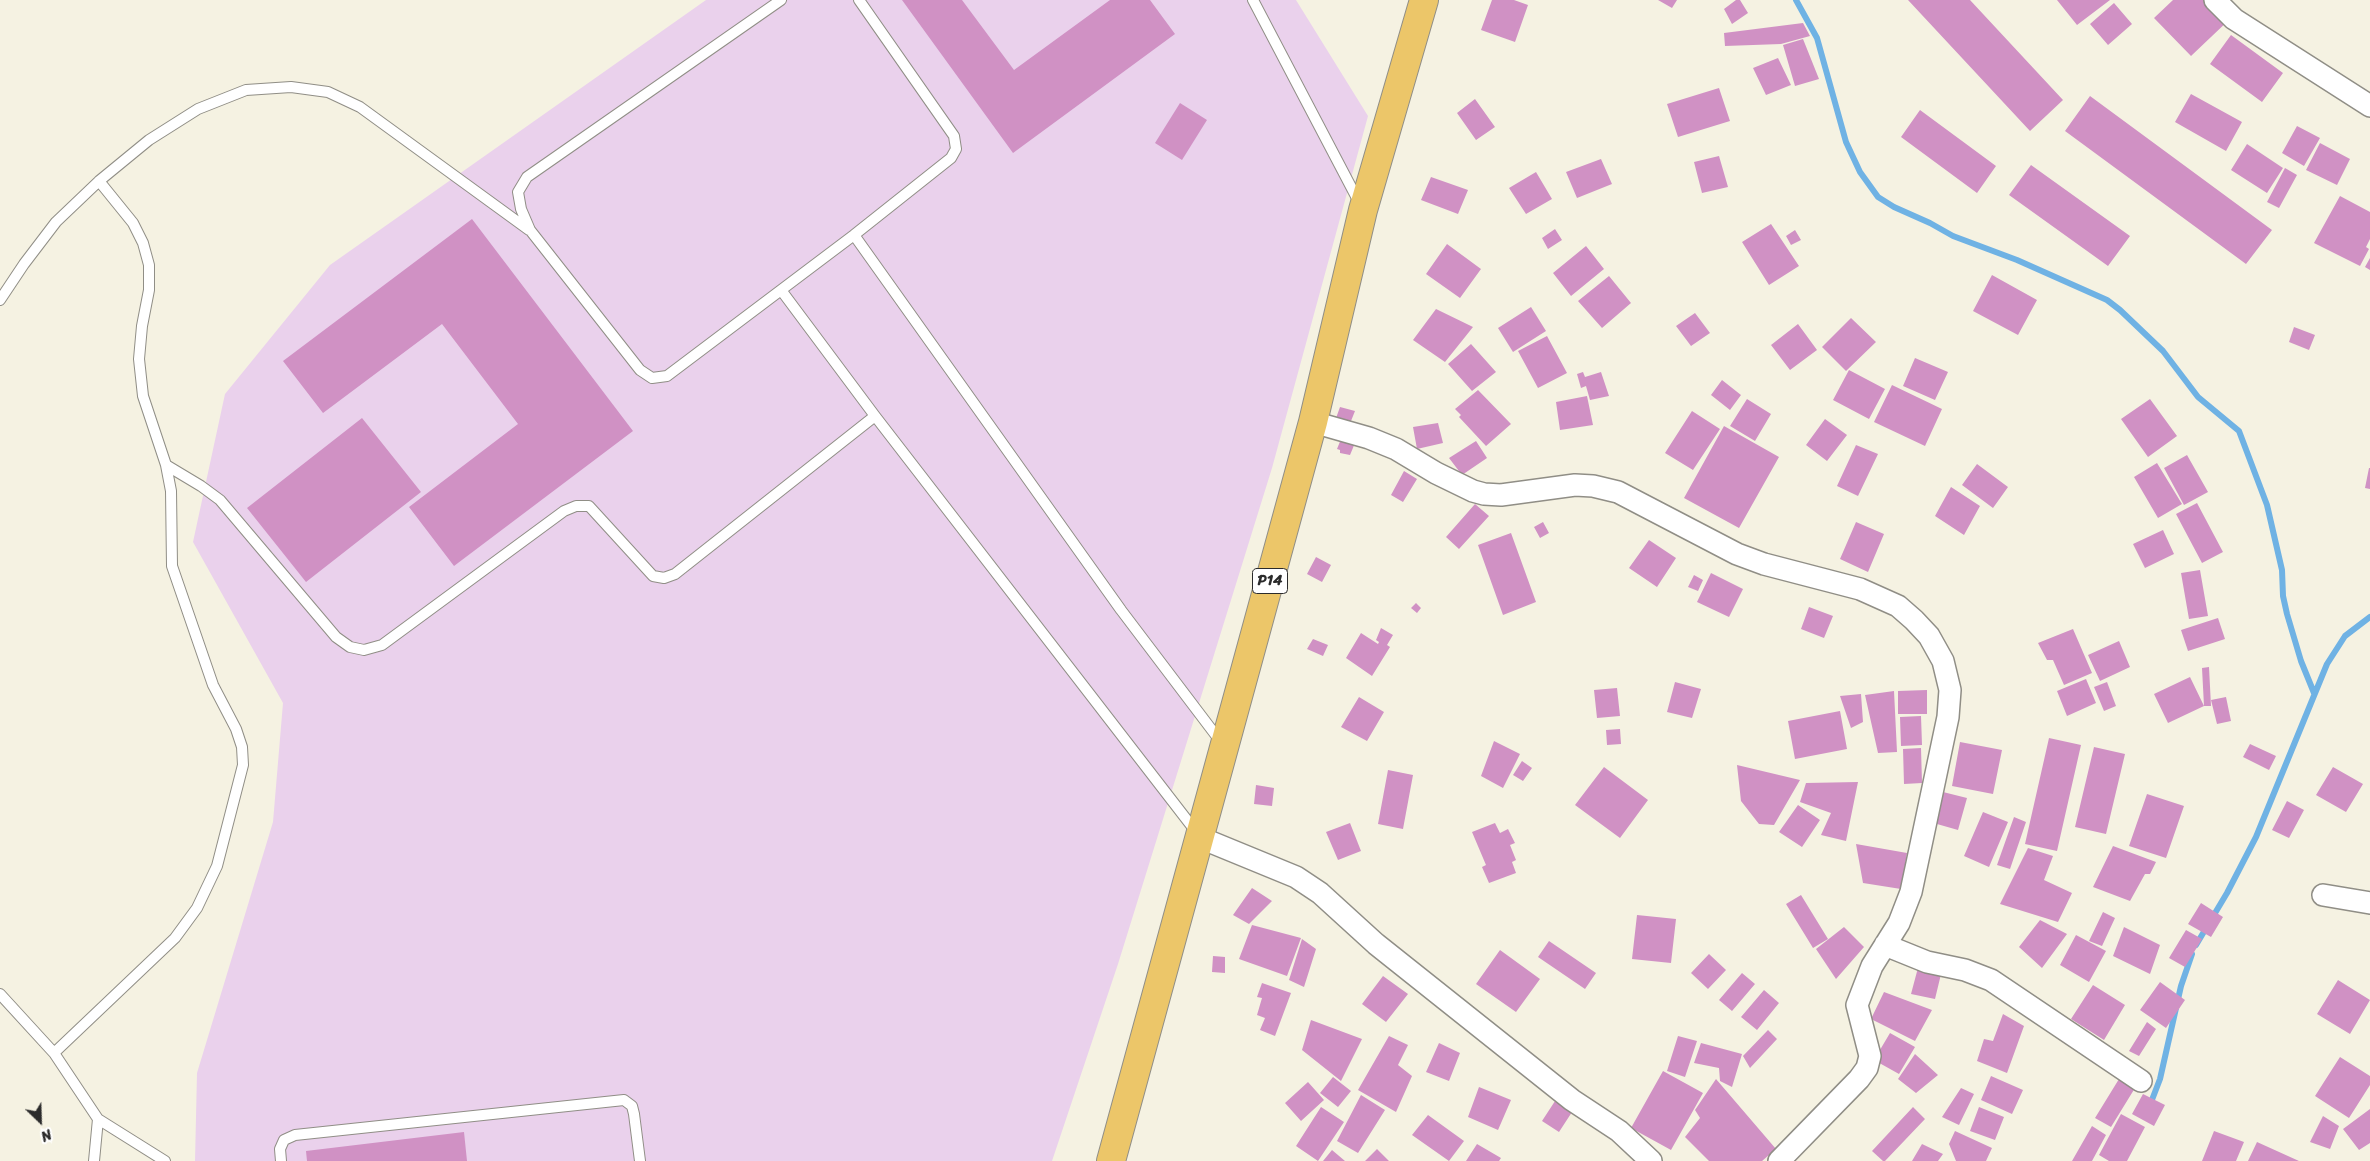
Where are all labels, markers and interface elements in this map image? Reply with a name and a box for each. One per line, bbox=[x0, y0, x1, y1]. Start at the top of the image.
road number: P14 bbox=[1252, 568, 1288, 594]
north arrow bbox=[15, 1096, 65, 1146]
text: N bbox=[37, 1122, 56, 1149]

